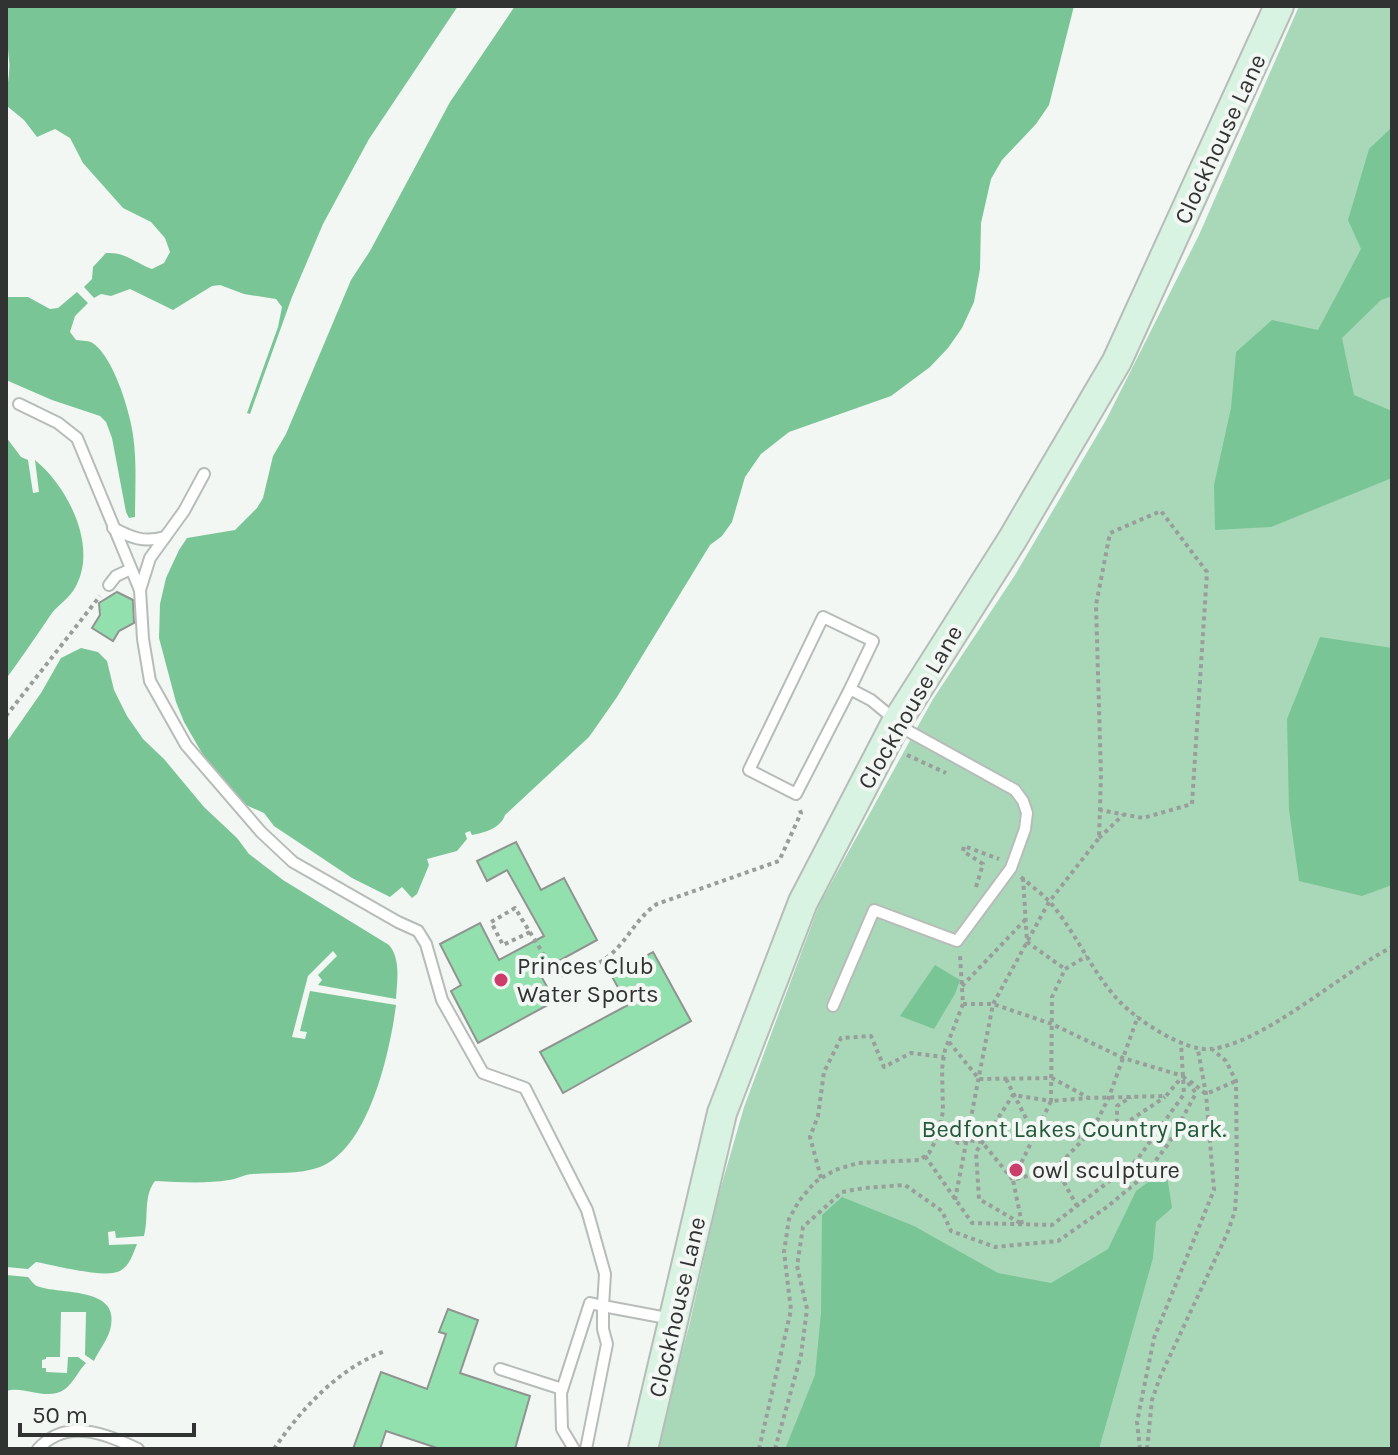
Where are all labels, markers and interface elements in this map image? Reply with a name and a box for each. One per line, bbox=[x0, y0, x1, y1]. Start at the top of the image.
street label: Clockhouse Lane bbox=[1168, 49, 1272, 229]
street label: Clockhouse Lane bbox=[852, 620, 968, 794]
place label: Princes Club Water Sports bbox=[517, 952, 659, 1008]
marker: Princes Club Water Sports bbox=[492, 971, 510, 989]
park label: Bedfont Lakes Country Park. bbox=[922, 1115, 1227, 1143]
place label: owl sculpture bbox=[1032, 1156, 1180, 1184]
marker: owl sculpture bbox=[1007, 1161, 1025, 1179]
street label: Clockhouse Lane bbox=[643, 1214, 711, 1400]
scale bar bbox=[20, 1387, 194, 1437]
text: 50 m bbox=[32, 1401, 88, 1429]

